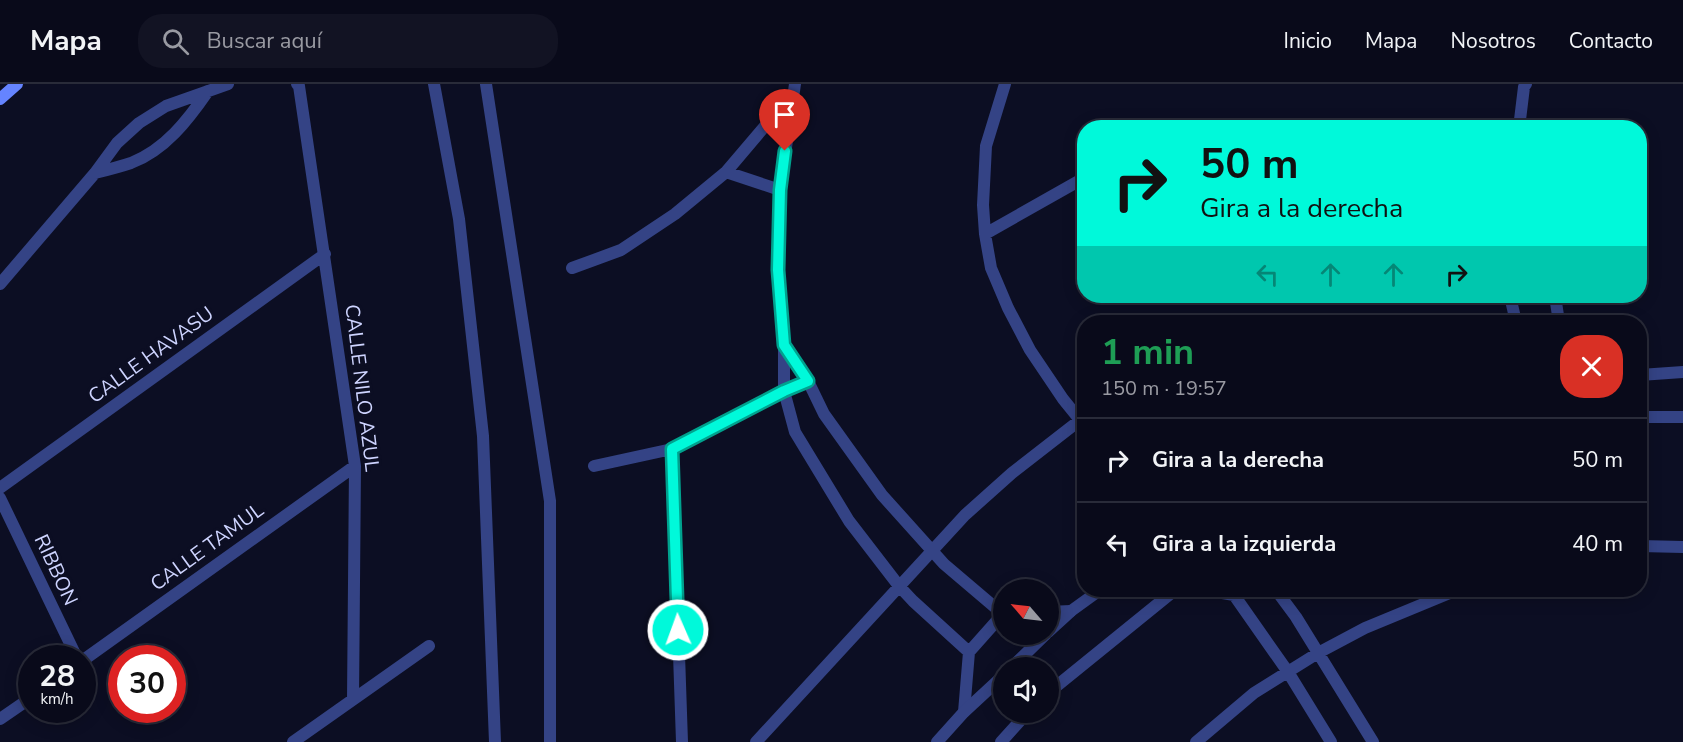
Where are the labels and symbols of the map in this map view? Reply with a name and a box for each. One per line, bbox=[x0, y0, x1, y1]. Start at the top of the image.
pin bbox=[759, 89, 810, 151]
street label: CALLE HAVASU bbox=[83, 300, 219, 410]
street label: CALLE NILO AZUL bbox=[338, 303, 386, 473]
street label: CALLE TAMUL bbox=[145, 497, 269, 597]
street label: RIBBON bbox=[28, 530, 84, 610]
north arrow bbox=[993, 579, 1059, 645]
position arrow bbox=[646, 598, 710, 662]
speed limit sign: 30 bbox=[108, 645, 186, 723]

